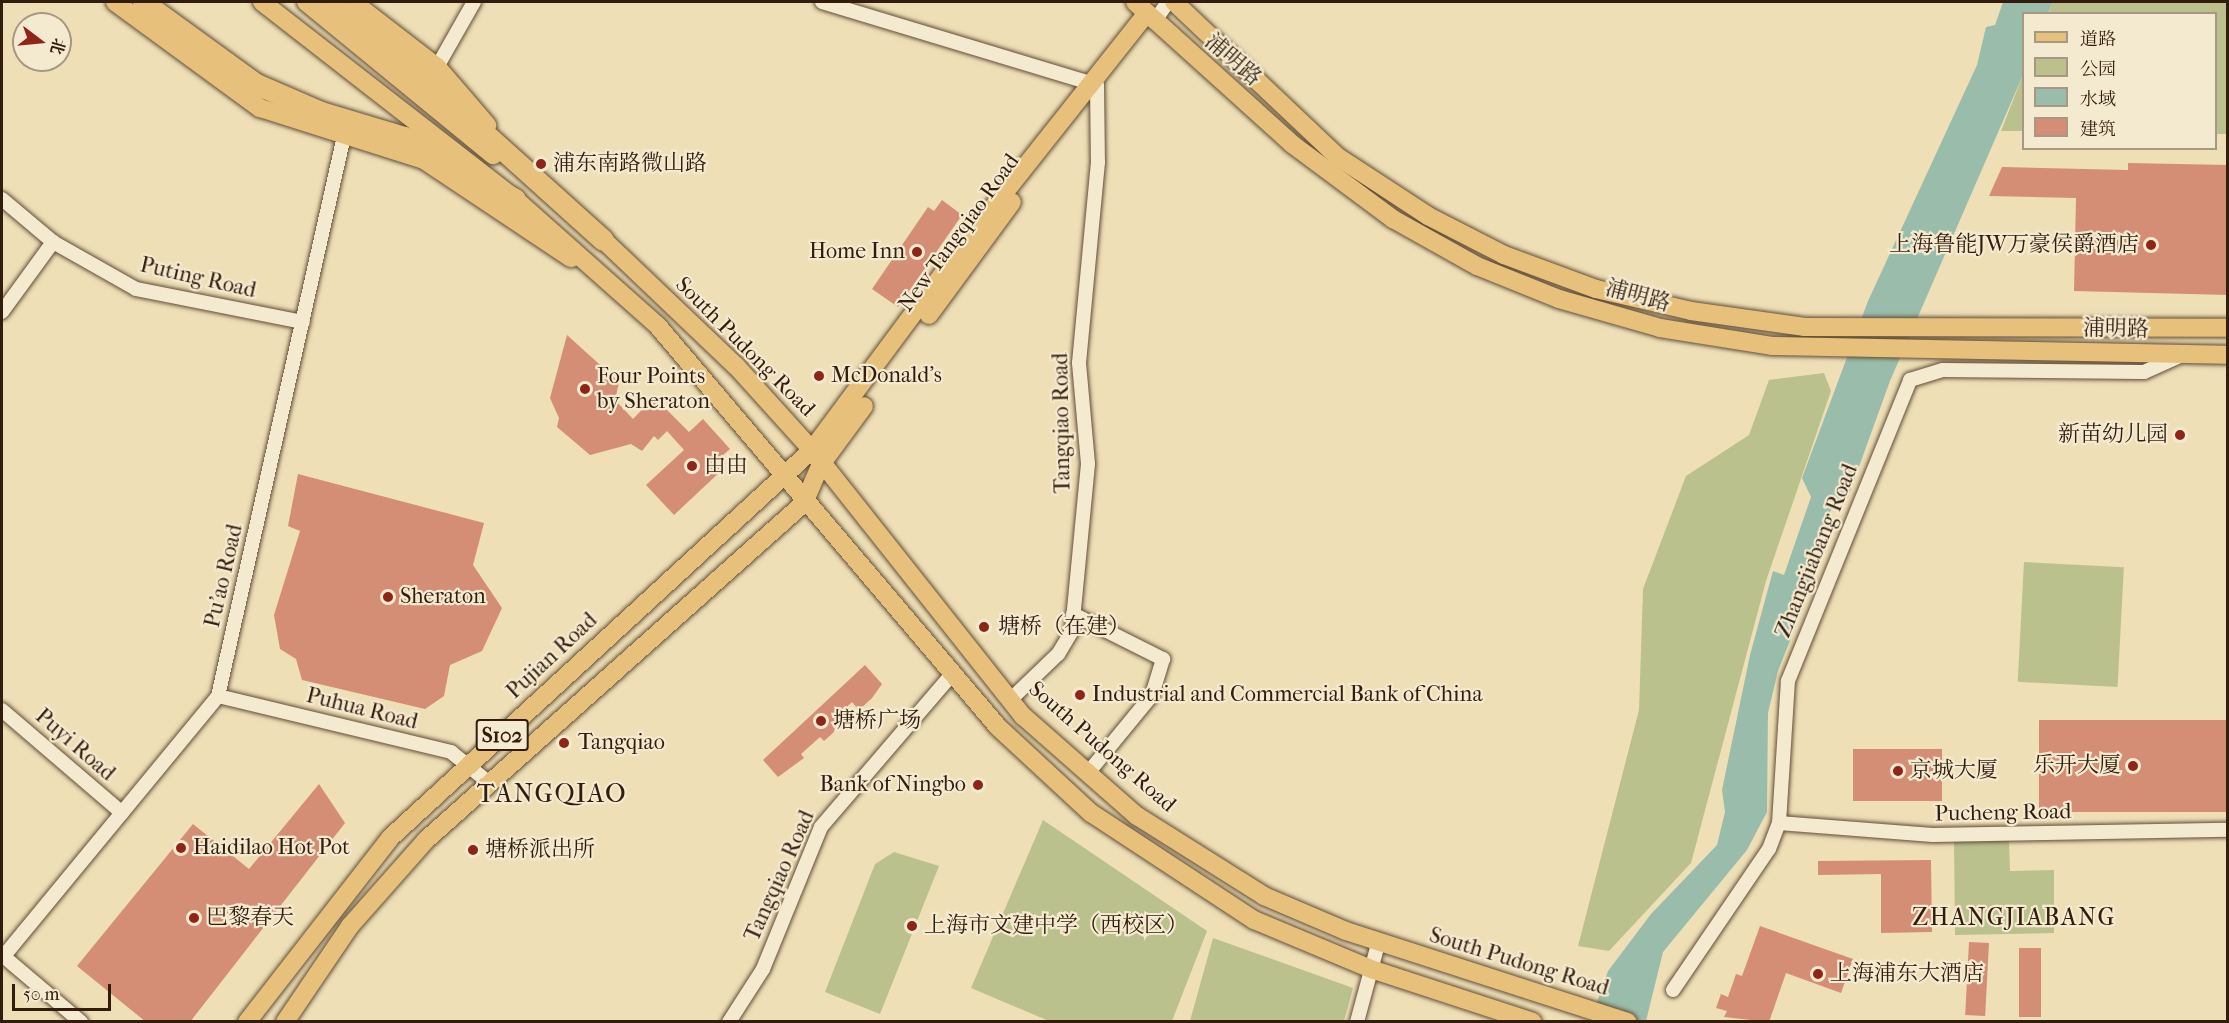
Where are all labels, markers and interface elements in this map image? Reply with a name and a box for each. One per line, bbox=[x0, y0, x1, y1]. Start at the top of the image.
north arrow bbox=[12, 12, 72, 72]
legend bbox=[2022, 12, 2217, 150]
street label: 浦明路 bbox=[1199, 28, 1267, 92]
text: 道路 bbox=[2080, 29, 2116, 50]
text: 北 bbox=[47, 36, 69, 57]
text: 公园 bbox=[2080, 59, 2116, 80]
text: 水域 bbox=[2080, 89, 2116, 110]
text: 建筑 bbox=[2080, 119, 2116, 140]
street label: New Tangqiao Road bbox=[893, 149, 1025, 317]
place label: 浦东南路微山路 bbox=[553, 151, 707, 177]
marker: 浦东南路微山路 bbox=[534, 157, 548, 171]
place label: 上海鲁能JW万豪侯爵酒店 bbox=[1889, 232, 2139, 258]
marker: 上海鲁能JW万豪侯爵酒店 bbox=[2144, 238, 2158, 252]
place label: Home Inn bbox=[809, 239, 905, 265]
marker: Home Inn bbox=[910, 245, 924, 259]
street label: Puting Road bbox=[137, 252, 259, 304]
street label: South Pudong Road bbox=[670, 272, 820, 422]
street label: 浦明路 bbox=[1603, 275, 1673, 317]
street label: 浦明路 bbox=[2083, 315, 2149, 343]
street label: Tangqiao Road bbox=[1048, 352, 1076, 494]
place label: Four Points by Sheraton bbox=[597, 363, 710, 414]
place label: McDonald's bbox=[831, 363, 942, 389]
marker: McDonald's bbox=[812, 369, 826, 383]
marker: Four Points by Sheraton bbox=[578, 382, 592, 396]
place label: 新苗幼儿园 bbox=[2058, 422, 2168, 448]
marker: 新苗幼儿园 bbox=[2173, 428, 2187, 442]
place label: 由由 bbox=[704, 453, 748, 479]
marker: 由由 bbox=[685, 459, 699, 473]
street label: Zhangjiabang Road bbox=[1770, 460, 1864, 642]
street label: Pu'ao Road bbox=[199, 522, 249, 630]
place label: Sheraton bbox=[400, 584, 486, 610]
marker: Sheraton bbox=[381, 590, 395, 604]
street label: Pujian Road bbox=[501, 607, 603, 705]
place label: 塘桥（在建） bbox=[998, 614, 1130, 640]
marker: 塘桥（在建） bbox=[975, 618, 993, 636]
street label: South Pudong Road bbox=[1023, 676, 1181, 818]
street label: Puhua Road bbox=[303, 682, 421, 736]
place label: Industrial and Commercial Bank of China bbox=[1092, 682, 1483, 708]
marker: Industrial and Commercial Bank of China bbox=[1073, 688, 1087, 702]
street label: Puyi Road bbox=[30, 703, 120, 787]
place label: 塘桥广场 bbox=[833, 708, 921, 734]
marker: 塘桥广场 bbox=[814, 714, 828, 728]
road number: S102 bbox=[475, 717, 529, 753]
place label: Tangqiao bbox=[578, 730, 665, 756]
marker: Tangqiao bbox=[555, 734, 573, 752]
place label: 乐开大厦 bbox=[2033, 753, 2121, 779]
place label: 京城大厦 bbox=[1910, 758, 1998, 784]
marker: 乐开大厦 bbox=[2126, 759, 2140, 773]
marker: 京城大厦 bbox=[1891, 764, 1905, 778]
place label: Bank of Ningbo bbox=[820, 772, 966, 798]
district label: TANGQIAO bbox=[477, 778, 627, 810]
marker: Bank of Ningbo bbox=[971, 778, 985, 792]
street label: Pucheng Road bbox=[1934, 799, 2072, 827]
street label: Tangqiao Road bbox=[739, 806, 821, 946]
place label: Haidilao Hot Pot bbox=[193, 835, 350, 861]
place label: 塘桥派出所 bbox=[485, 837, 595, 863]
marker: Haidilao Hot Pot bbox=[174, 841, 188, 855]
marker: 塘桥派出所 bbox=[466, 843, 480, 857]
district label: ZHANGJIABANG bbox=[1912, 904, 2116, 932]
place label: 巴黎春天 bbox=[206, 905, 294, 931]
marker: 巴黎春天 bbox=[187, 911, 201, 925]
place label: 上海市文建中学（西校区） bbox=[924, 913, 1188, 939]
marker: 上海市文建中学（西校区） bbox=[905, 919, 919, 933]
street label: South Pudong Road bbox=[1426, 922, 1612, 1002]
place label: 上海浦东大酒店 bbox=[1830, 961, 1984, 987]
marker: 上海浦东大酒店 bbox=[1811, 967, 1825, 981]
scale bar bbox=[15, 972, 114, 1010]
text: 50 m bbox=[23, 984, 59, 1005]

